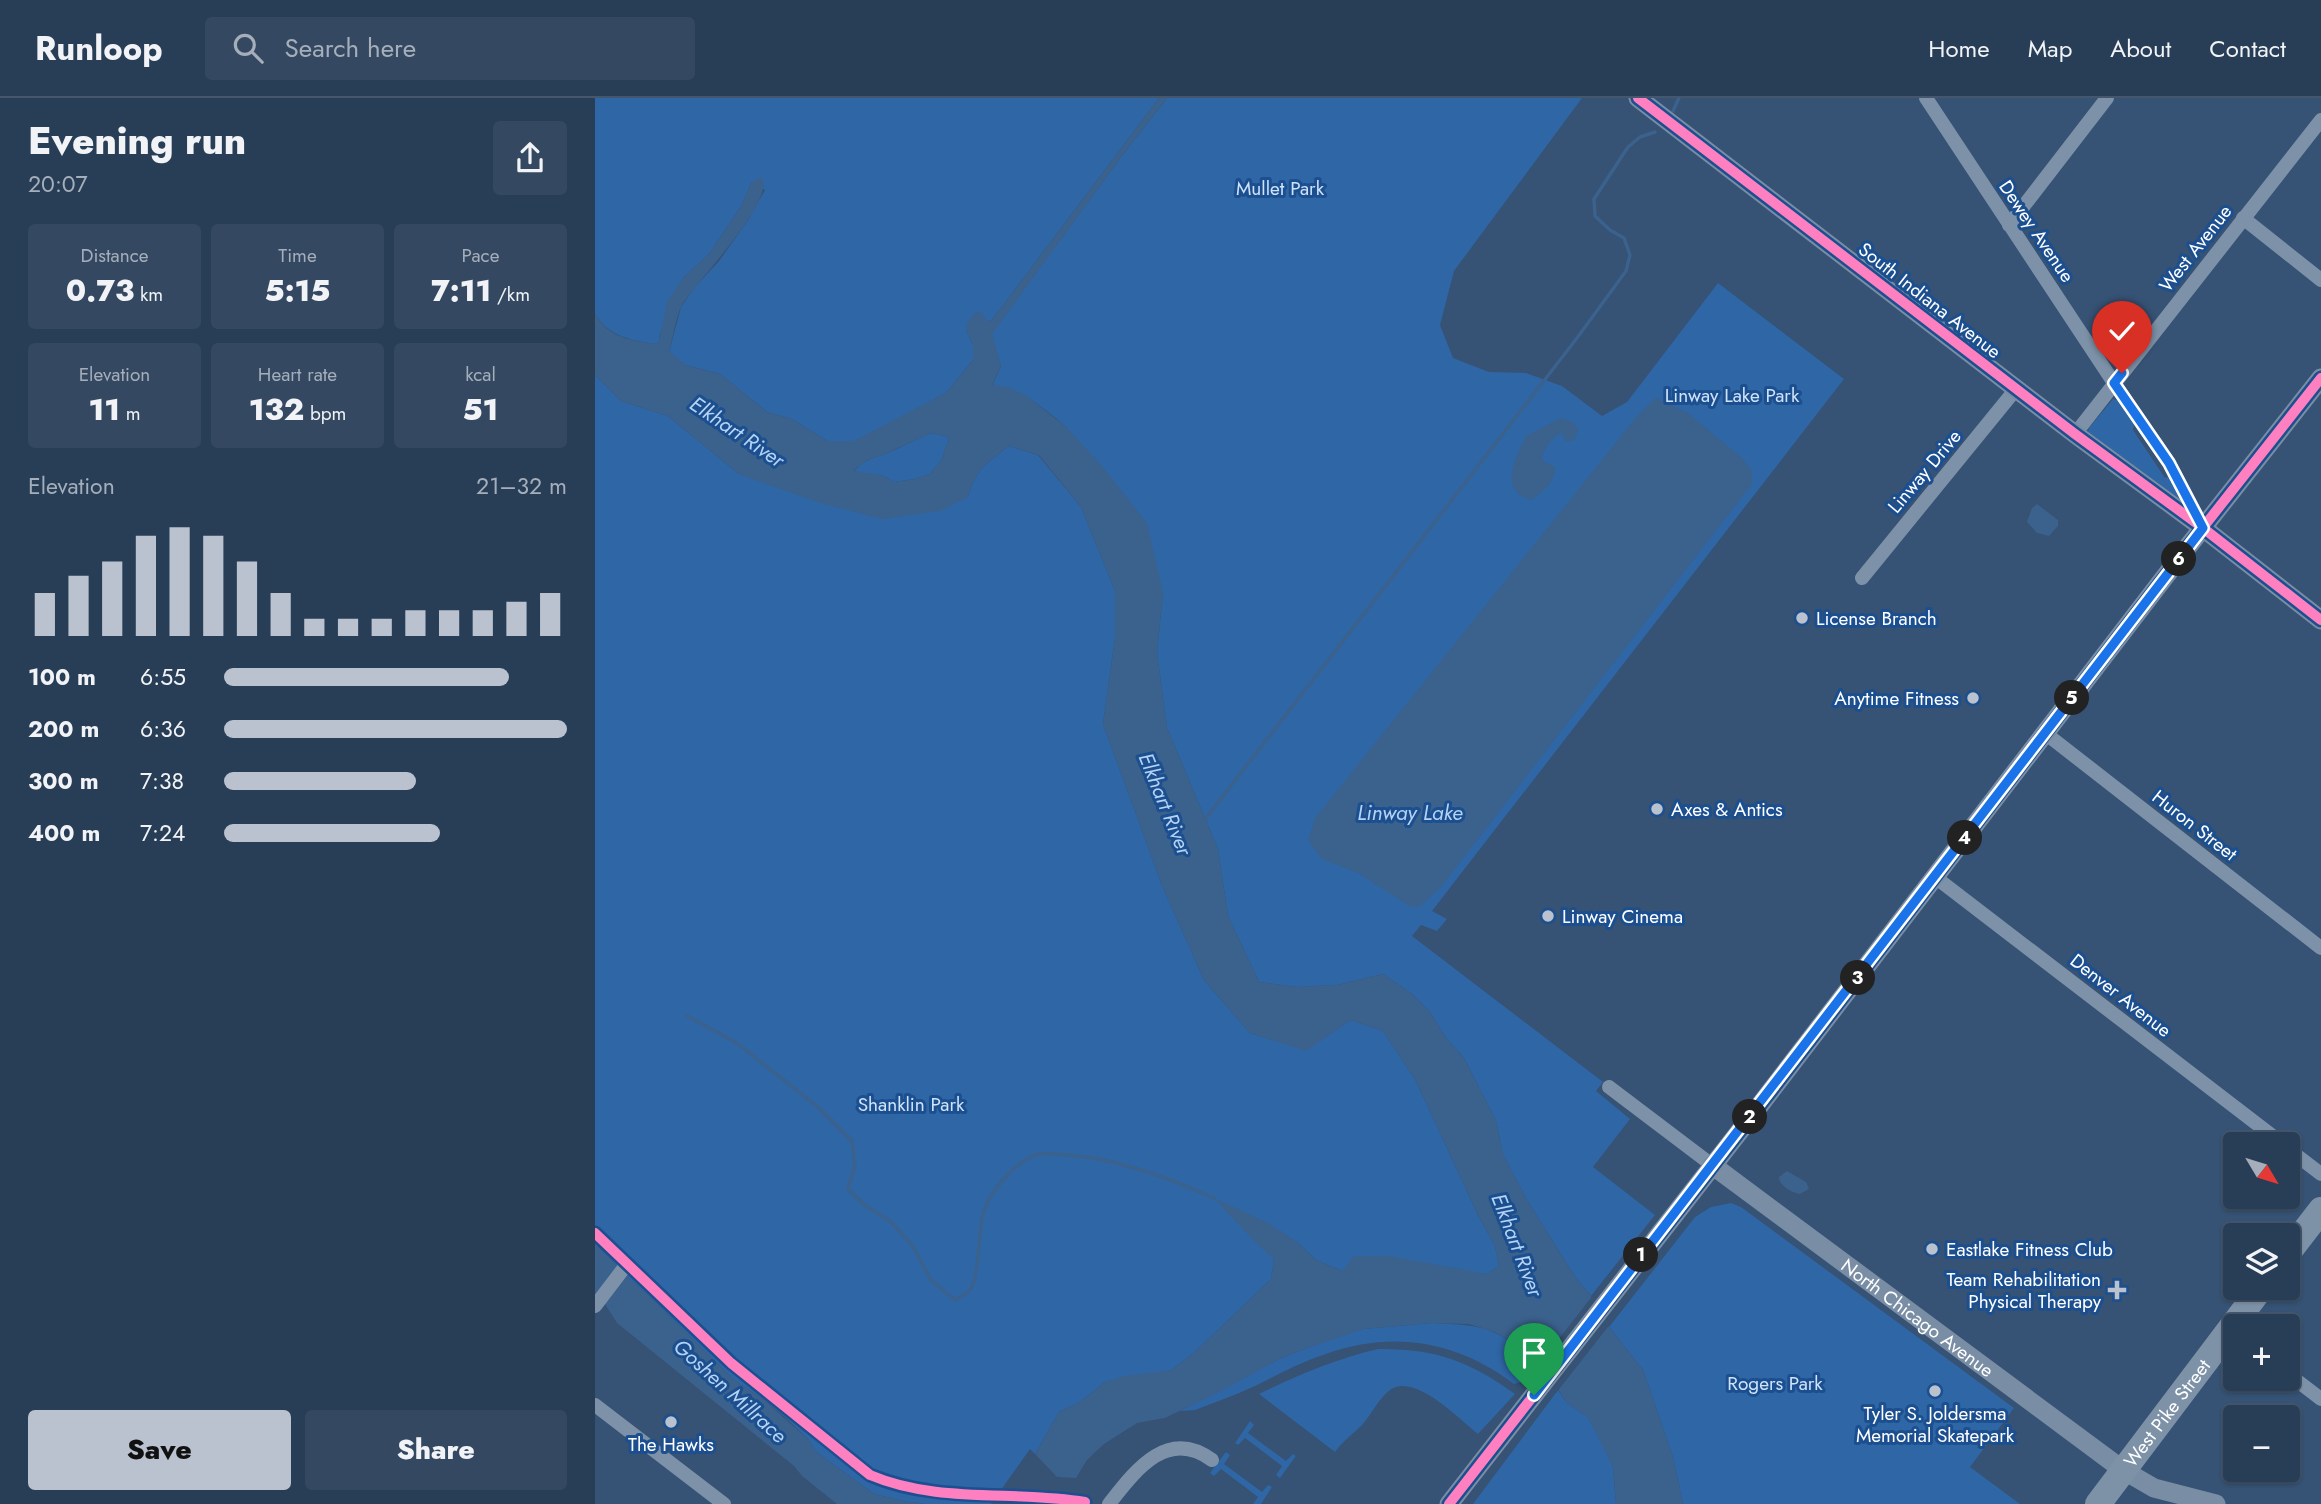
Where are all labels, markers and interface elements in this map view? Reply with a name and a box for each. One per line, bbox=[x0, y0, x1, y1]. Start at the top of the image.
search box bbox=[205, 17, 695, 80]
text: Runloop bbox=[35, 25, 163, 72]
icon: search bbox=[229, 29, 267, 67]
text: Search here bbox=[285, 29, 416, 67]
text: Home bbox=[1928, 31, 1990, 66]
text: Map bbox=[2028, 31, 2072, 66]
text: About bbox=[2110, 31, 2171, 66]
text: Contact bbox=[2209, 31, 2286, 66]
text: Evening run bbox=[28, 113, 246, 168]
button: share bbox=[493, 121, 567, 195]
text: 20:07 bbox=[28, 167, 88, 201]
park label: Mullet Park bbox=[1236, 175, 1325, 202]
street label: Dewey Avenue bbox=[1992, 175, 2081, 288]
street label: West Avenue bbox=[2153, 199, 2238, 298]
street label: South Indiana Avenue bbox=[1853, 236, 2007, 365]
text: Distance bbox=[80, 242, 149, 269]
text: Time bbox=[278, 242, 317, 269]
text: Pace bbox=[462, 242, 499, 269]
text: 0.73 bbox=[66, 269, 134, 312]
text: 5:15 bbox=[265, 269, 330, 312]
text: 7:11 bbox=[431, 269, 491, 312]
text: km bbox=[134, 281, 163, 308]
text: /km bbox=[491, 281, 530, 308]
pin bbox=[2092, 301, 2152, 373]
icon: check bbox=[2103, 312, 2141, 350]
text: Elevation bbox=[79, 361, 150, 388]
text: Heart rate bbox=[258, 361, 337, 388]
text: kcal bbox=[465, 361, 496, 388]
park label: Linway Lake Park bbox=[1665, 382, 1800, 409]
text: 11 bbox=[88, 388, 120, 431]
text: 132 bbox=[249, 388, 304, 431]
text: 51 bbox=[463, 388, 498, 431]
water label: Elkhart River bbox=[684, 389, 791, 475]
text: m bbox=[120, 400, 141, 427]
text: bpm bbox=[304, 400, 346, 427]
street label: Linway Drive bbox=[1881, 424, 1968, 519]
text: Elevation bbox=[28, 469, 115, 503]
text: 21–32 m bbox=[476, 469, 567, 503]
pin: 6 bbox=[2161, 542, 2197, 576]
text: 6 bbox=[2172, 545, 2185, 572]
place label: License Branch bbox=[1816, 605, 1937, 632]
marker: License Branch bbox=[1794, 610, 1810, 626]
text: 100 m bbox=[28, 660, 96, 694]
text: 6:55 bbox=[140, 660, 186, 694]
pin: 5 bbox=[2055, 680, 2089, 716]
text: 5 bbox=[2065, 684, 2078, 711]
place label: Anytime Fitness bbox=[1834, 685, 1959, 712]
marker: Anytime Fitness bbox=[1965, 690, 1981, 706]
text: 200 m bbox=[28, 712, 99, 746]
text: 6:36 bbox=[140, 712, 186, 746]
water label: Elkhart River bbox=[1131, 748, 1200, 861]
text: 300 m bbox=[28, 764, 99, 798]
text: 7:38 bbox=[140, 764, 184, 798]
street label: Huron Street bbox=[2147, 784, 2243, 867]
place label: Axes & Antics bbox=[1671, 796, 1783, 823]
water label: Linway Lake bbox=[1357, 798, 1463, 828]
marker: Axes & Antics bbox=[1649, 801, 1665, 817]
text: 400 m bbox=[28, 816, 100, 850]
text: 7:24 bbox=[140, 816, 185, 850]
pin: 4 bbox=[1947, 820, 1983, 856]
text: 4 bbox=[1958, 824, 1971, 851]
place label: Linway Cinema bbox=[1562, 903, 1683, 930]
marker: Linway Cinema bbox=[1540, 908, 1556, 924]
street label: Denver Avenue bbox=[2064, 947, 2177, 1044]
pin: 3 bbox=[1841, 960, 1875, 996]
text: 3 bbox=[1852, 964, 1863, 991]
park label: Shanklin Park bbox=[858, 1091, 965, 1118]
pin: 2 bbox=[1733, 1100, 1767, 1134]
text: 2 bbox=[1743, 1103, 1756, 1130]
north arrow bbox=[2223, 1132, 2299, 1209]
map controls bbox=[2223, 1132, 2300, 1482]
water label: Elkhart River bbox=[1484, 1189, 1551, 1302]
button: layers bbox=[2223, 1223, 2300, 1300]
place label: Eastlake Fitness Club bbox=[1946, 1236, 2113, 1263]
pin: 1 bbox=[1623, 1238, 1659, 1272]
text: 1 bbox=[1636, 1241, 1645, 1268]
marker: Eastlake Fitness Club bbox=[1924, 1241, 1940, 1257]
street label: North Chicago Avenue bbox=[1835, 1252, 1999, 1384]
place label: Team Rehabilitation Physical Therapy bbox=[1946, 1266, 2102, 1315]
marker: Team Rehabilitation Physical Therapy bbox=[2107, 1280, 2127, 1300]
button: + bbox=[2223, 1314, 2300, 1391]
pin bbox=[1504, 1323, 1564, 1395]
water label: Goshen Millrace bbox=[667, 1332, 794, 1450]
icon: arrive bbox=[1515, 1334, 1553, 1372]
street label: West Pike Street bbox=[2117, 1353, 2217, 1473]
park label: Rogers Park bbox=[1727, 1370, 1823, 1397]
marker: Tyler S. Joldersma Memorial Skatepark bbox=[1927, 1383, 1943, 1399]
place label: Tyler S. Joldersma Memorial Skatepark bbox=[1856, 1400, 2015, 1449]
button: − bbox=[2223, 1405, 2300, 1482]
button: Save bbox=[28, 1410, 291, 1490]
button: Share bbox=[305, 1410, 567, 1490]
marker: The Hawks bbox=[663, 1414, 679, 1430]
place label: The Hawks bbox=[628, 1431, 714, 1458]

